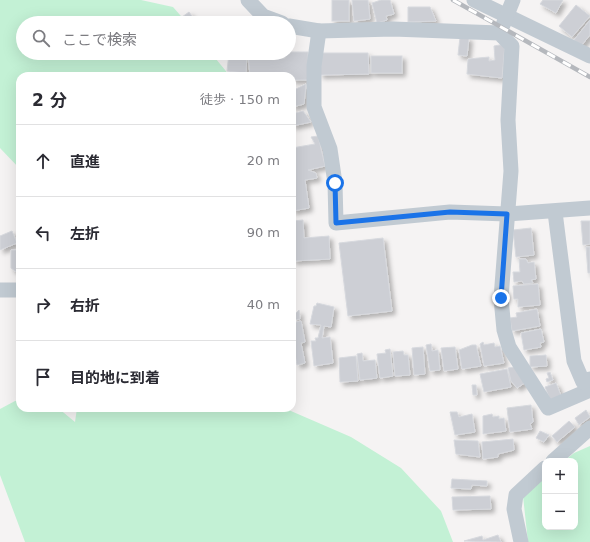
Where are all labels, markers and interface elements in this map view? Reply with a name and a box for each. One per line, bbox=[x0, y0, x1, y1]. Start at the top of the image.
search box bbox=[16, 16, 296, 60]
icon: search bbox=[30, 27, 52, 49]
text: ここで検索 bbox=[62, 31, 137, 49]
text: 2 分 bbox=[32, 90, 67, 110]
text: 徒歩 · 150 m bbox=[200, 92, 280, 107]
icon: ahead bbox=[32, 150, 54, 172]
text: 直進 bbox=[70, 153, 100, 171]
text: 20 m bbox=[247, 153, 280, 168]
route start bbox=[326, 174, 344, 192]
icon: left bbox=[32, 222, 54, 244]
text: 左折 bbox=[70, 225, 100, 243]
text: 90 m bbox=[247, 225, 280, 240]
route end bbox=[492, 289, 510, 307]
icon: right bbox=[32, 294, 54, 316]
text: 右折 bbox=[70, 297, 100, 315]
text: 40 m bbox=[247, 297, 280, 312]
icon: arrive bbox=[32, 366, 54, 388]
text: 目的地に到着 bbox=[70, 369, 160, 387]
map controls bbox=[542, 458, 578, 530]
button: + bbox=[542, 458, 578, 494]
button: − bbox=[542, 494, 578, 530]

